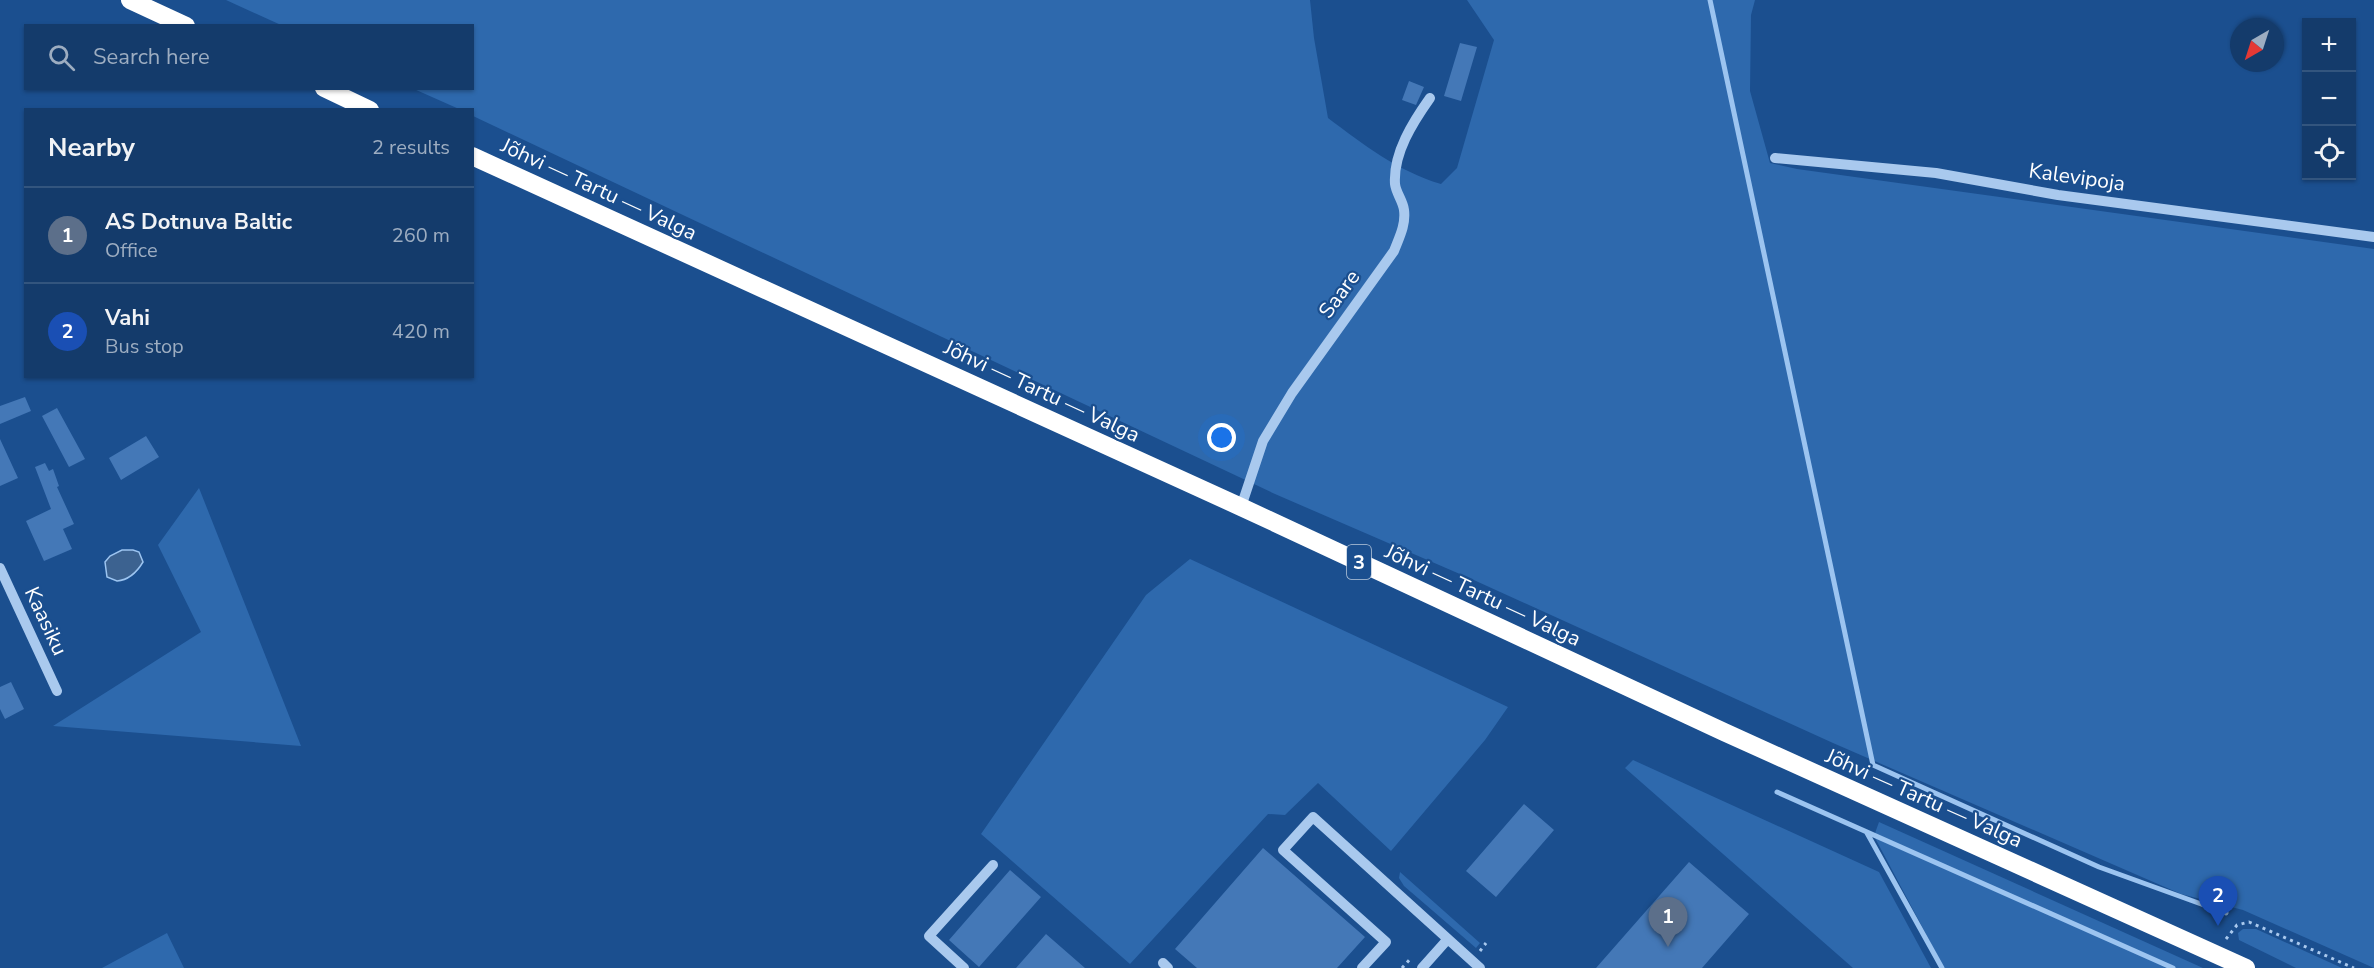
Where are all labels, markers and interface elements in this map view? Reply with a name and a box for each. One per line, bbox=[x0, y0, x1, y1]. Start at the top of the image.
north arrow bbox=[2230, 18, 2284, 72]
map controls bbox=[2302, 18, 2356, 180]
button: + bbox=[2302, 18, 2356, 72]
search box bbox=[24, 24, 474, 90]
icon: search bbox=[45, 41, 78, 74]
text: Search here bbox=[93, 42, 210, 72]
button: − bbox=[2302, 72, 2356, 126]
button: locate bbox=[2302, 126, 2356, 180]
text: Nearby bbox=[48, 130, 135, 165]
street label: Jõhvi — Tartu — Valga bbox=[496, 131, 701, 247]
text: 2 results bbox=[372, 134, 450, 161]
street label: Kalevipoja bbox=[2027, 156, 2127, 198]
text: AS Dotnuva Baltic bbox=[105, 207, 292, 237]
text: 1 bbox=[62, 222, 74, 249]
text: 260 m bbox=[392, 222, 450, 249]
text: Office bbox=[105, 237, 158, 264]
street label: Saare bbox=[1312, 264, 1366, 324]
text: Vahi bbox=[105, 303, 150, 333]
text: 2 bbox=[62, 318, 74, 345]
text: 420 m bbox=[392, 318, 450, 345]
text: Bus stop bbox=[105, 333, 184, 360]
street label: Jõhvi — Tartu — Valga bbox=[939, 333, 1144, 449]
your location bbox=[1207, 423, 1236, 452]
street label: Jõhvi — Tartu — Valga bbox=[1380, 537, 1585, 653]
road number: 3 bbox=[1347, 545, 1371, 579]
street label: Kaasiku bbox=[18, 582, 74, 660]
street label: Jõhvi — Tartu — Valga bbox=[1820, 742, 2027, 854]
pin: 2 bbox=[2198, 876, 2238, 926]
pin: 1 bbox=[1648, 898, 1688, 947]

